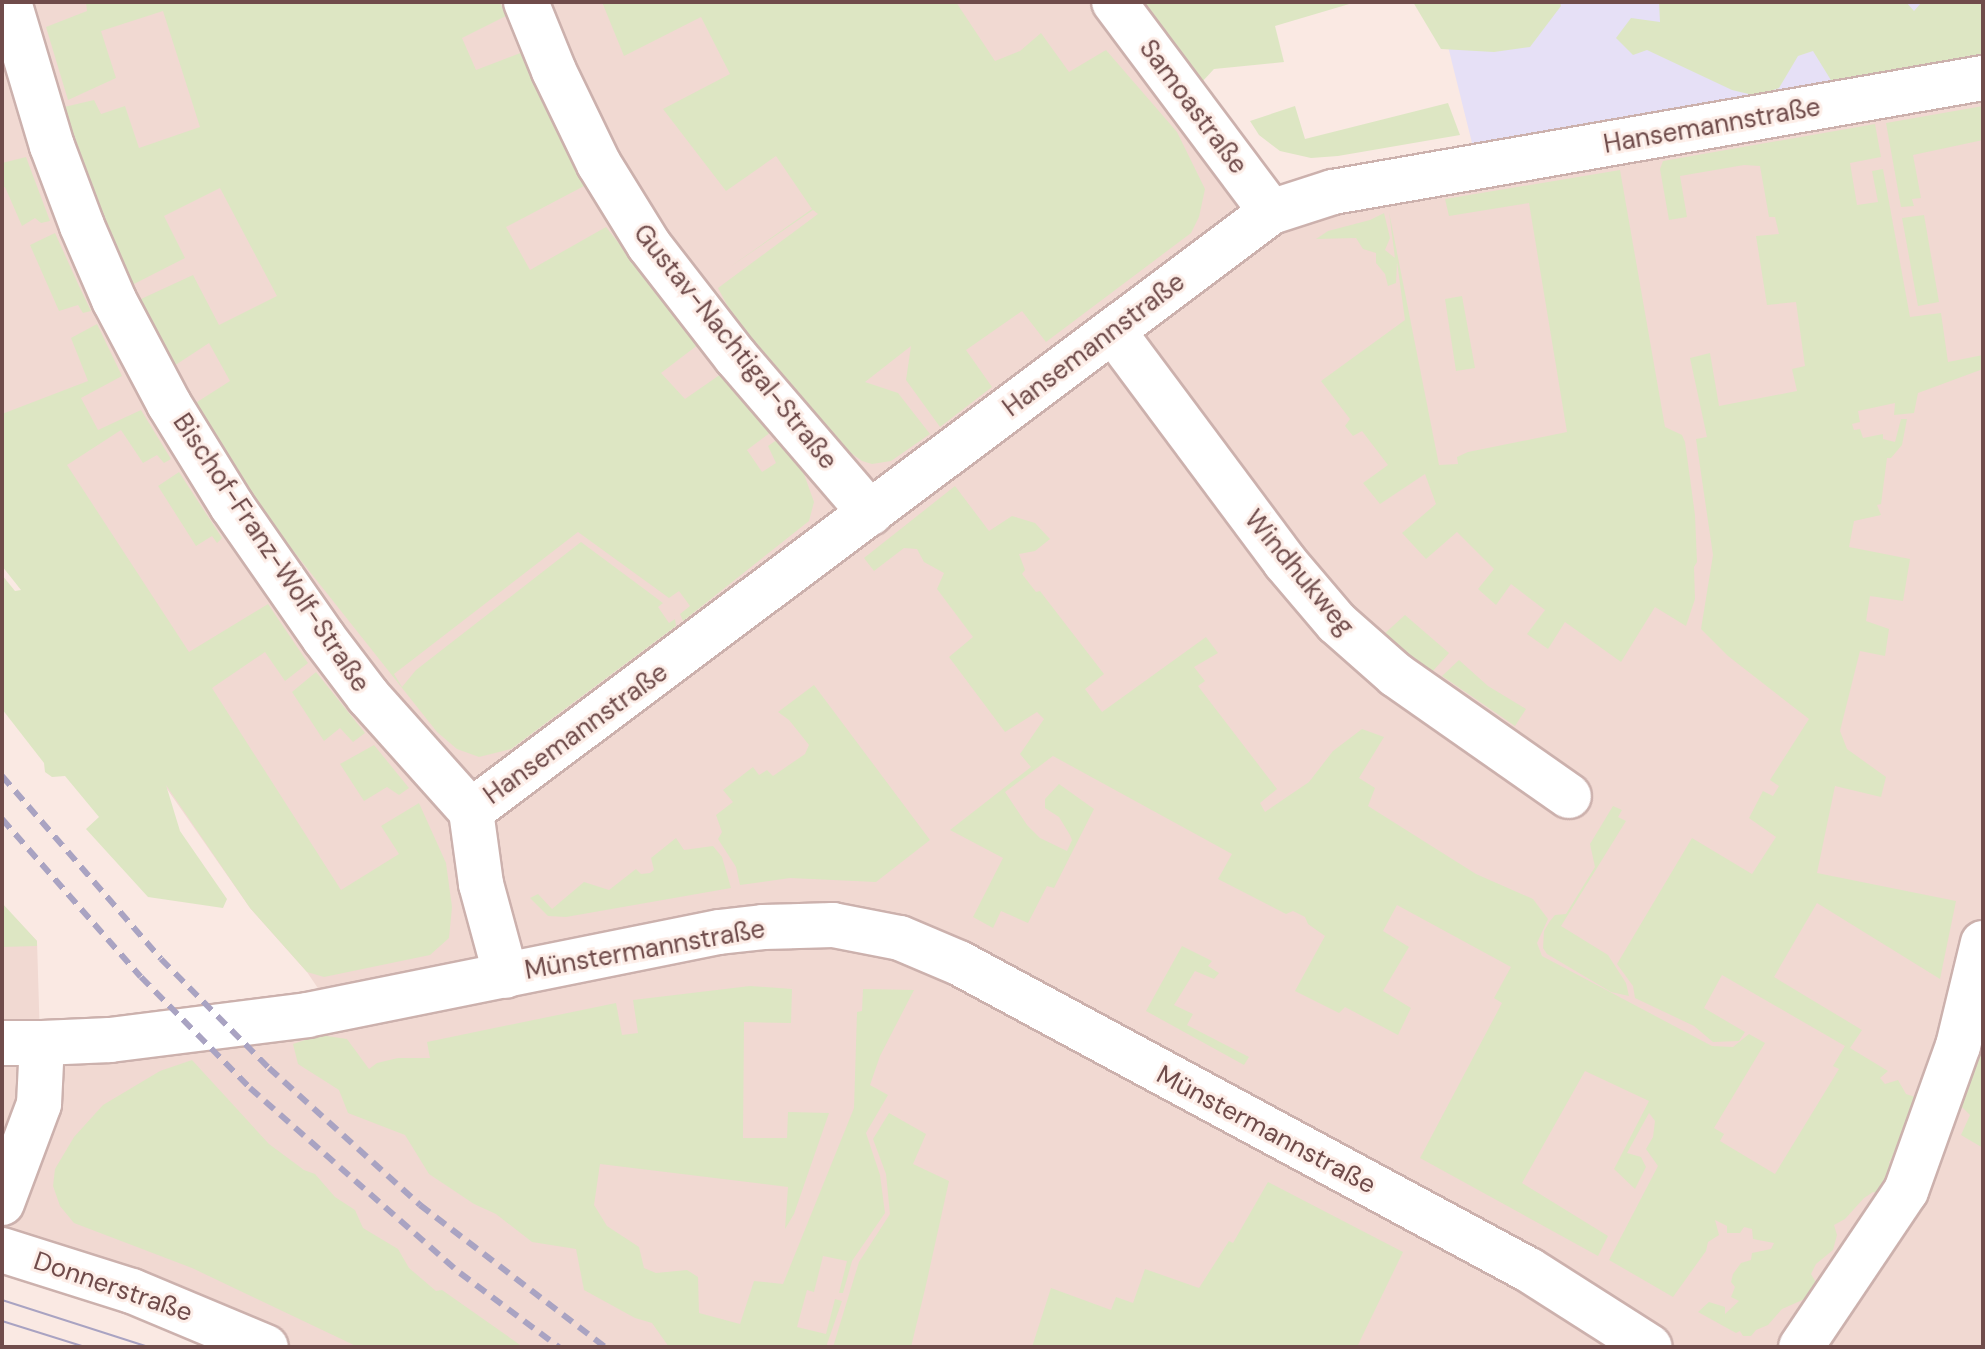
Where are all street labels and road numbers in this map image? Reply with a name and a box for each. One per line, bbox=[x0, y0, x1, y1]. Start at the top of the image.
street label: Samoastraße bbox=[1132, 34, 1254, 180]
street label: Hansemannstraße bbox=[1601, 92, 1823, 160]
street label: Gustav-Nachtigal-Straße bbox=[627, 218, 843, 476]
street label: Hansemannstraße bbox=[997, 266, 1191, 424]
street label: Bischof-Franz-Wolf-Straße bbox=[166, 408, 376, 698]
street label: Windhukweg bbox=[1238, 504, 1360, 642]
street label: Hansemannstraße bbox=[478, 657, 674, 811]
street label: Münstermannstraße bbox=[522, 913, 768, 987]
street label: Münstermannstraße bbox=[1151, 1059, 1381, 1201]
street label: Donnerstraße bbox=[30, 1245, 196, 1329]

